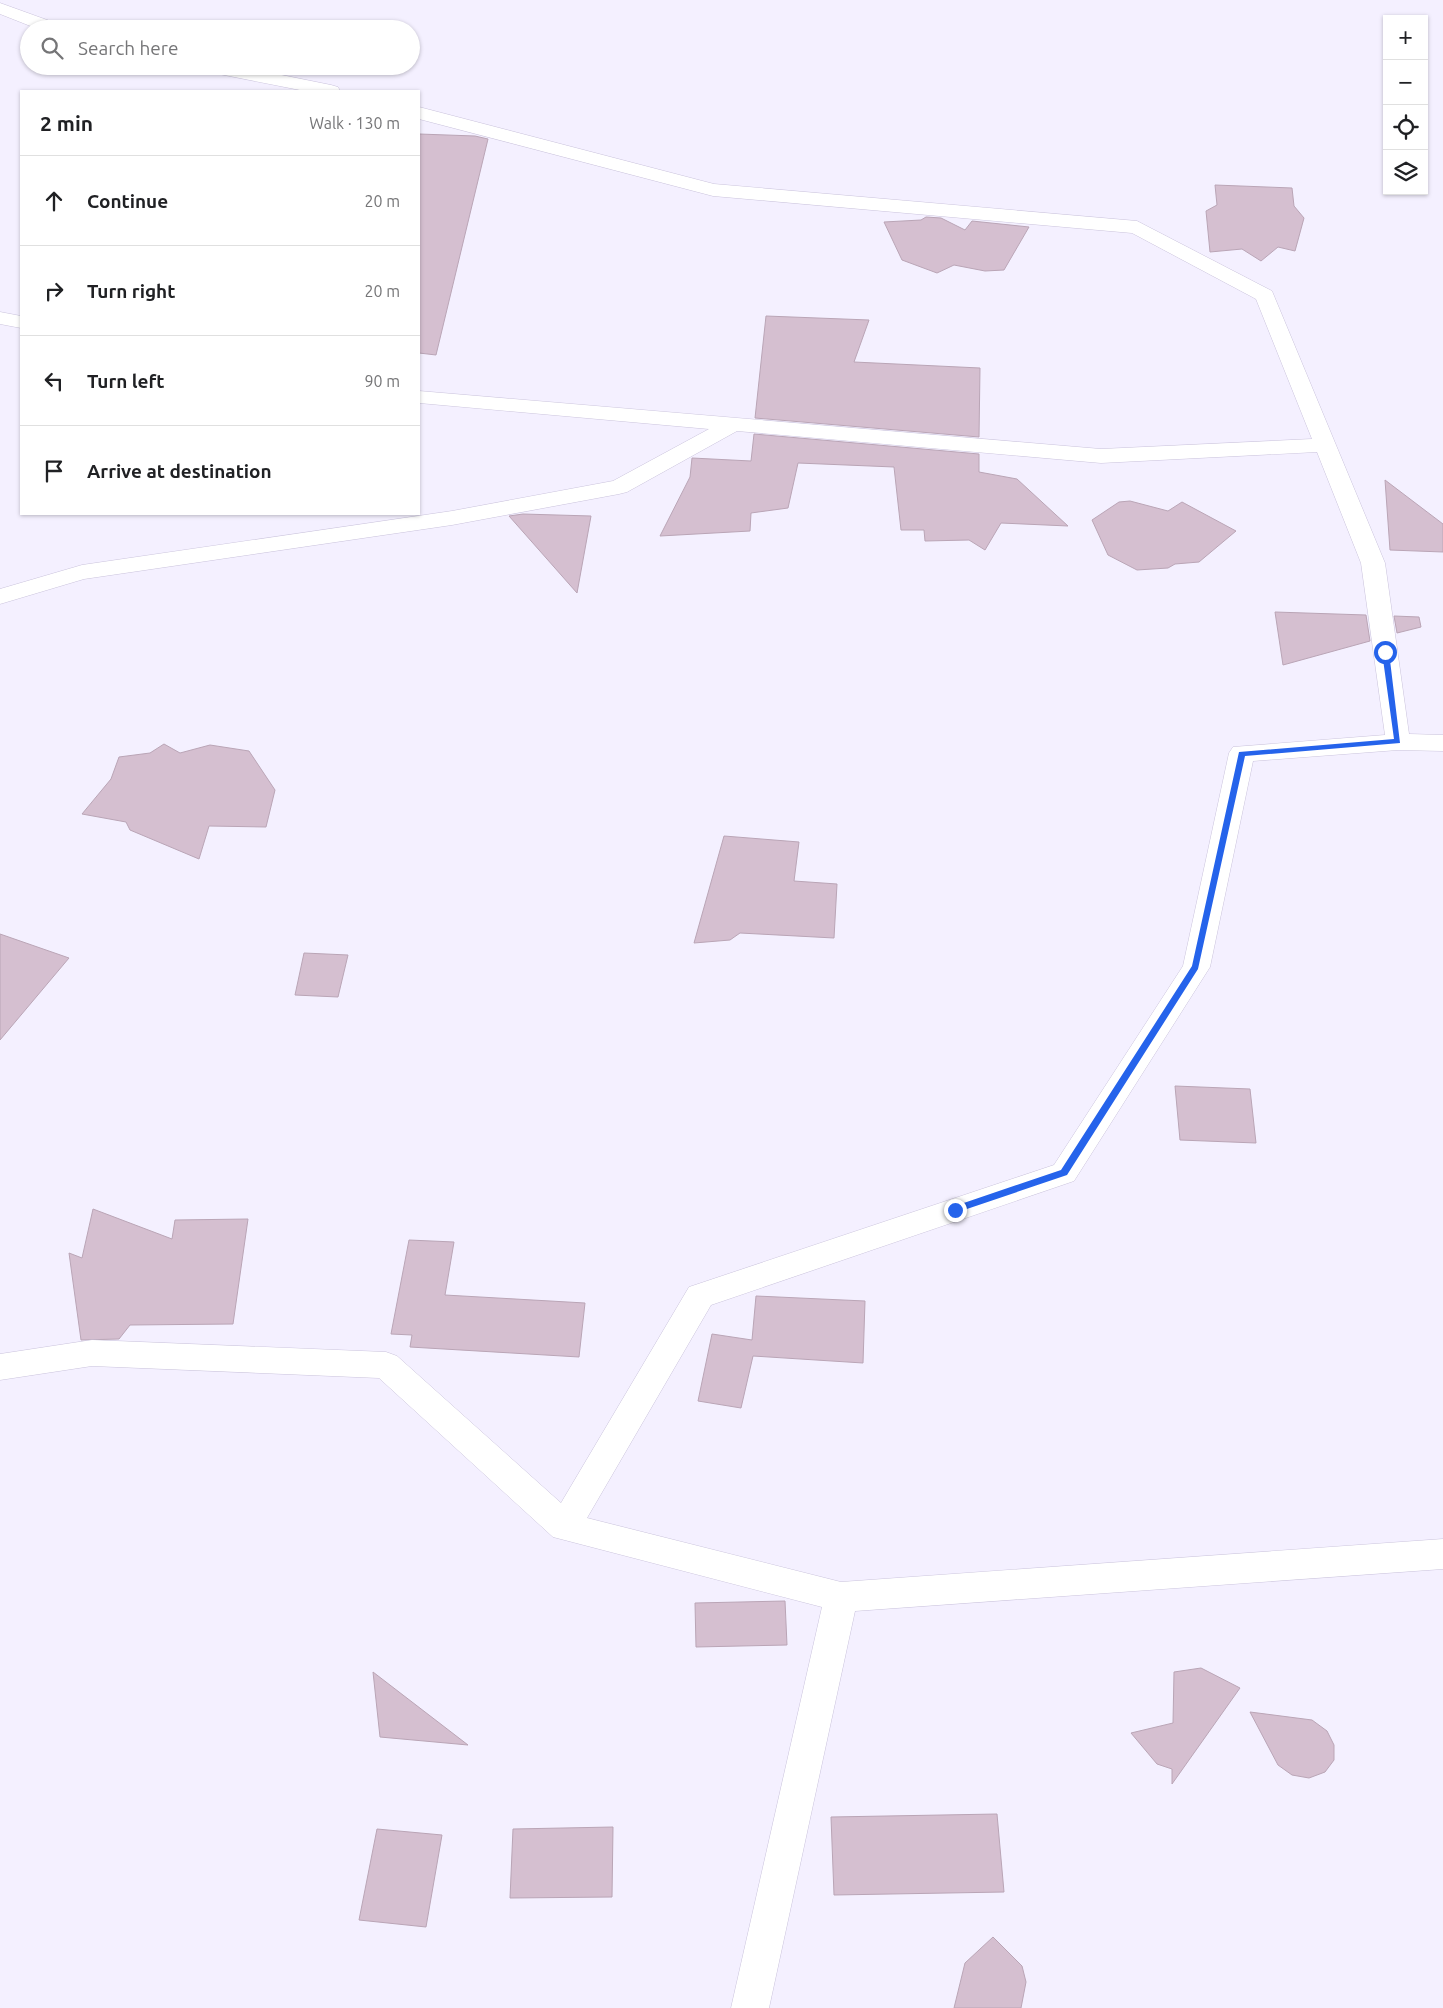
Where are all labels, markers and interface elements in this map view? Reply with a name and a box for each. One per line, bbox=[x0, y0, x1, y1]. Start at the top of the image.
map controls bbox=[1383, 15, 1428, 195]
button: + bbox=[1383, 15, 1428, 60]
search box bbox=[20, 20, 420, 75]
icon: search bbox=[38, 34, 66, 62]
text: Search here bbox=[78, 37, 178, 59]
button: − bbox=[1383, 60, 1428, 105]
button: locate bbox=[1383, 105, 1428, 150]
text: 2 min bbox=[40, 111, 93, 135]
text: Walk · 130 m bbox=[309, 114, 400, 132]
button: layers bbox=[1383, 150, 1428, 195]
icon: ahead bbox=[40, 187, 68, 215]
text: Continue bbox=[87, 190, 168, 212]
text: 20 m bbox=[364, 192, 400, 210]
icon: right bbox=[40, 277, 68, 305]
text: Turn right bbox=[87, 280, 175, 302]
text: 20 m bbox=[364, 282, 400, 300]
icon: left bbox=[40, 367, 68, 395]
text: Turn left bbox=[87, 370, 165, 392]
text: 90 m bbox=[364, 372, 400, 390]
icon: arrive bbox=[40, 457, 68, 485]
text: Arrive at destination bbox=[87, 460, 272, 482]
route start bbox=[1374, 641, 1397, 664]
route end bbox=[944, 1199, 967, 1222]

